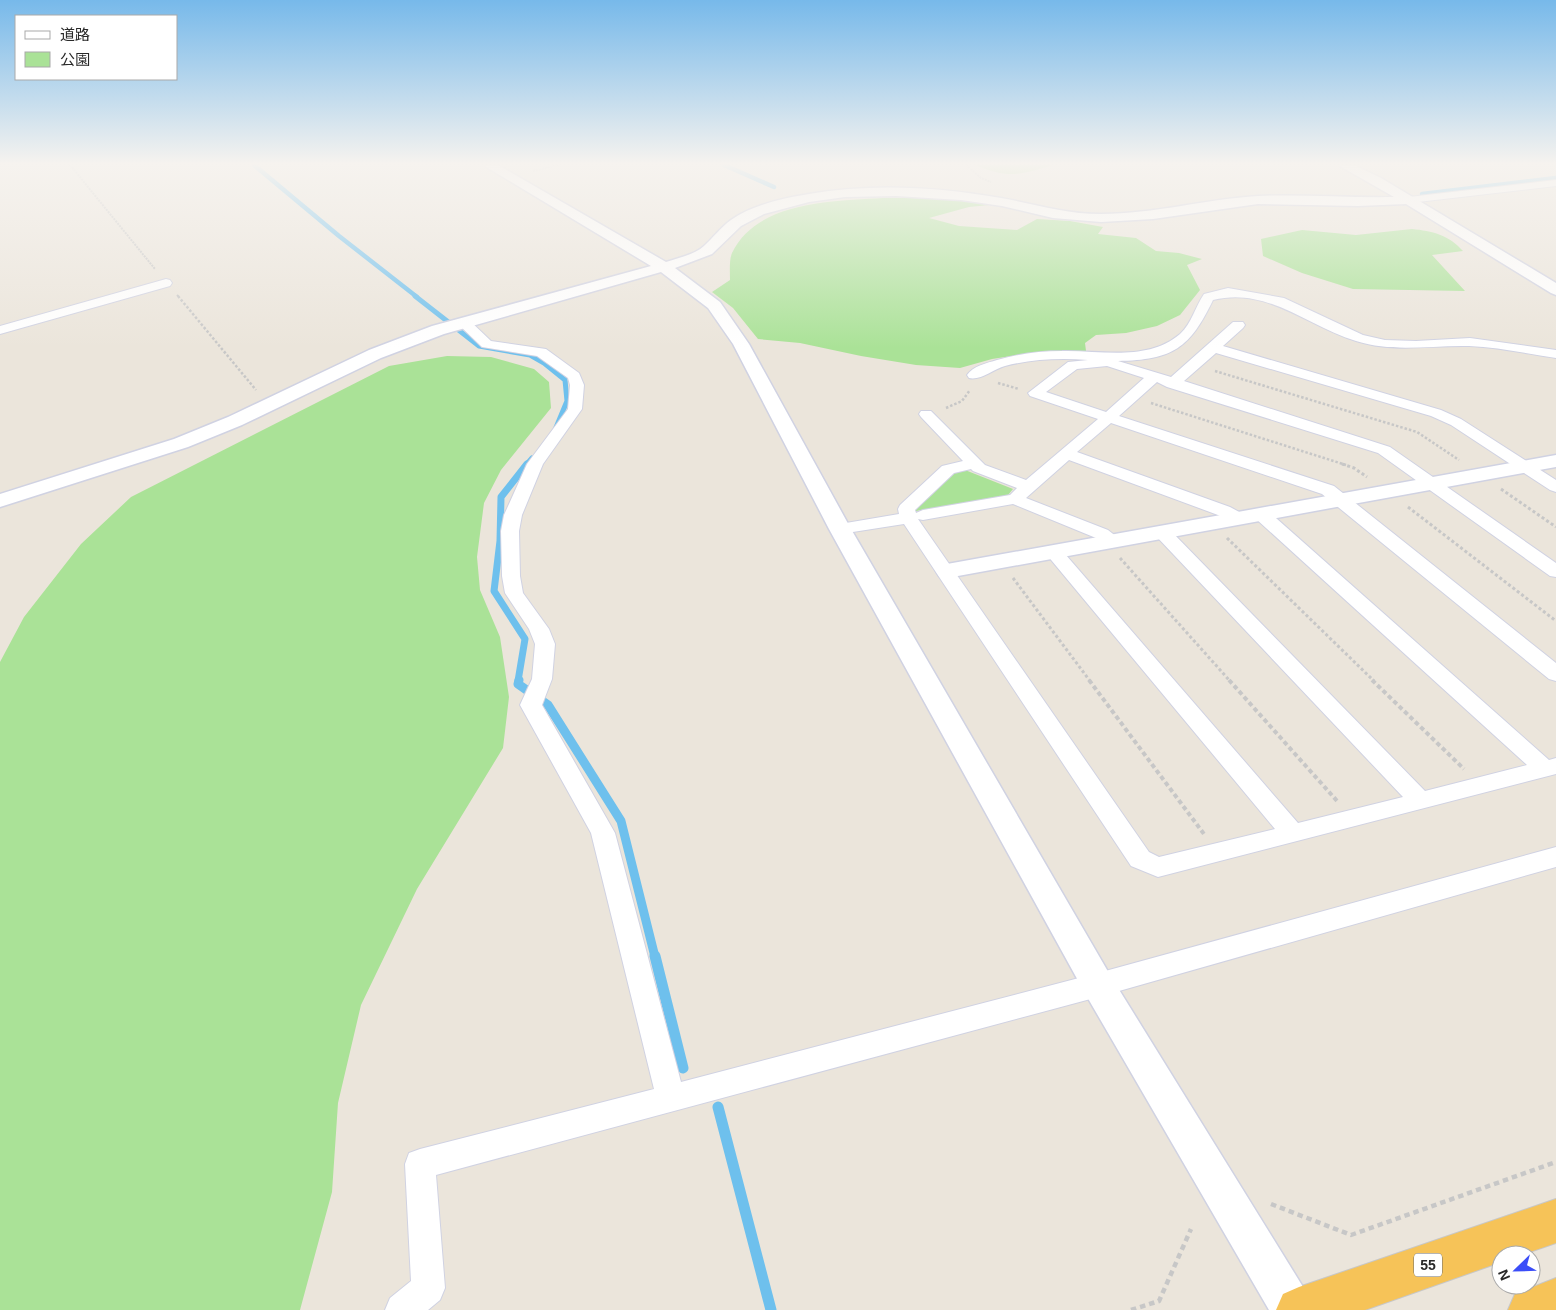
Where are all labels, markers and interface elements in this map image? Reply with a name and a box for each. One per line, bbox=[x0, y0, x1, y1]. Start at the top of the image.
legend bbox=[15, 15, 178, 80]
text: 道路 bbox=[60, 26, 90, 43]
text: 公園 bbox=[60, 51, 90, 68]
north arrow bbox=[1491, 1245, 1541, 1295]
road number: 55 bbox=[1414, 1254, 1442, 1276]
text: N bbox=[1495, 1267, 1513, 1283]

